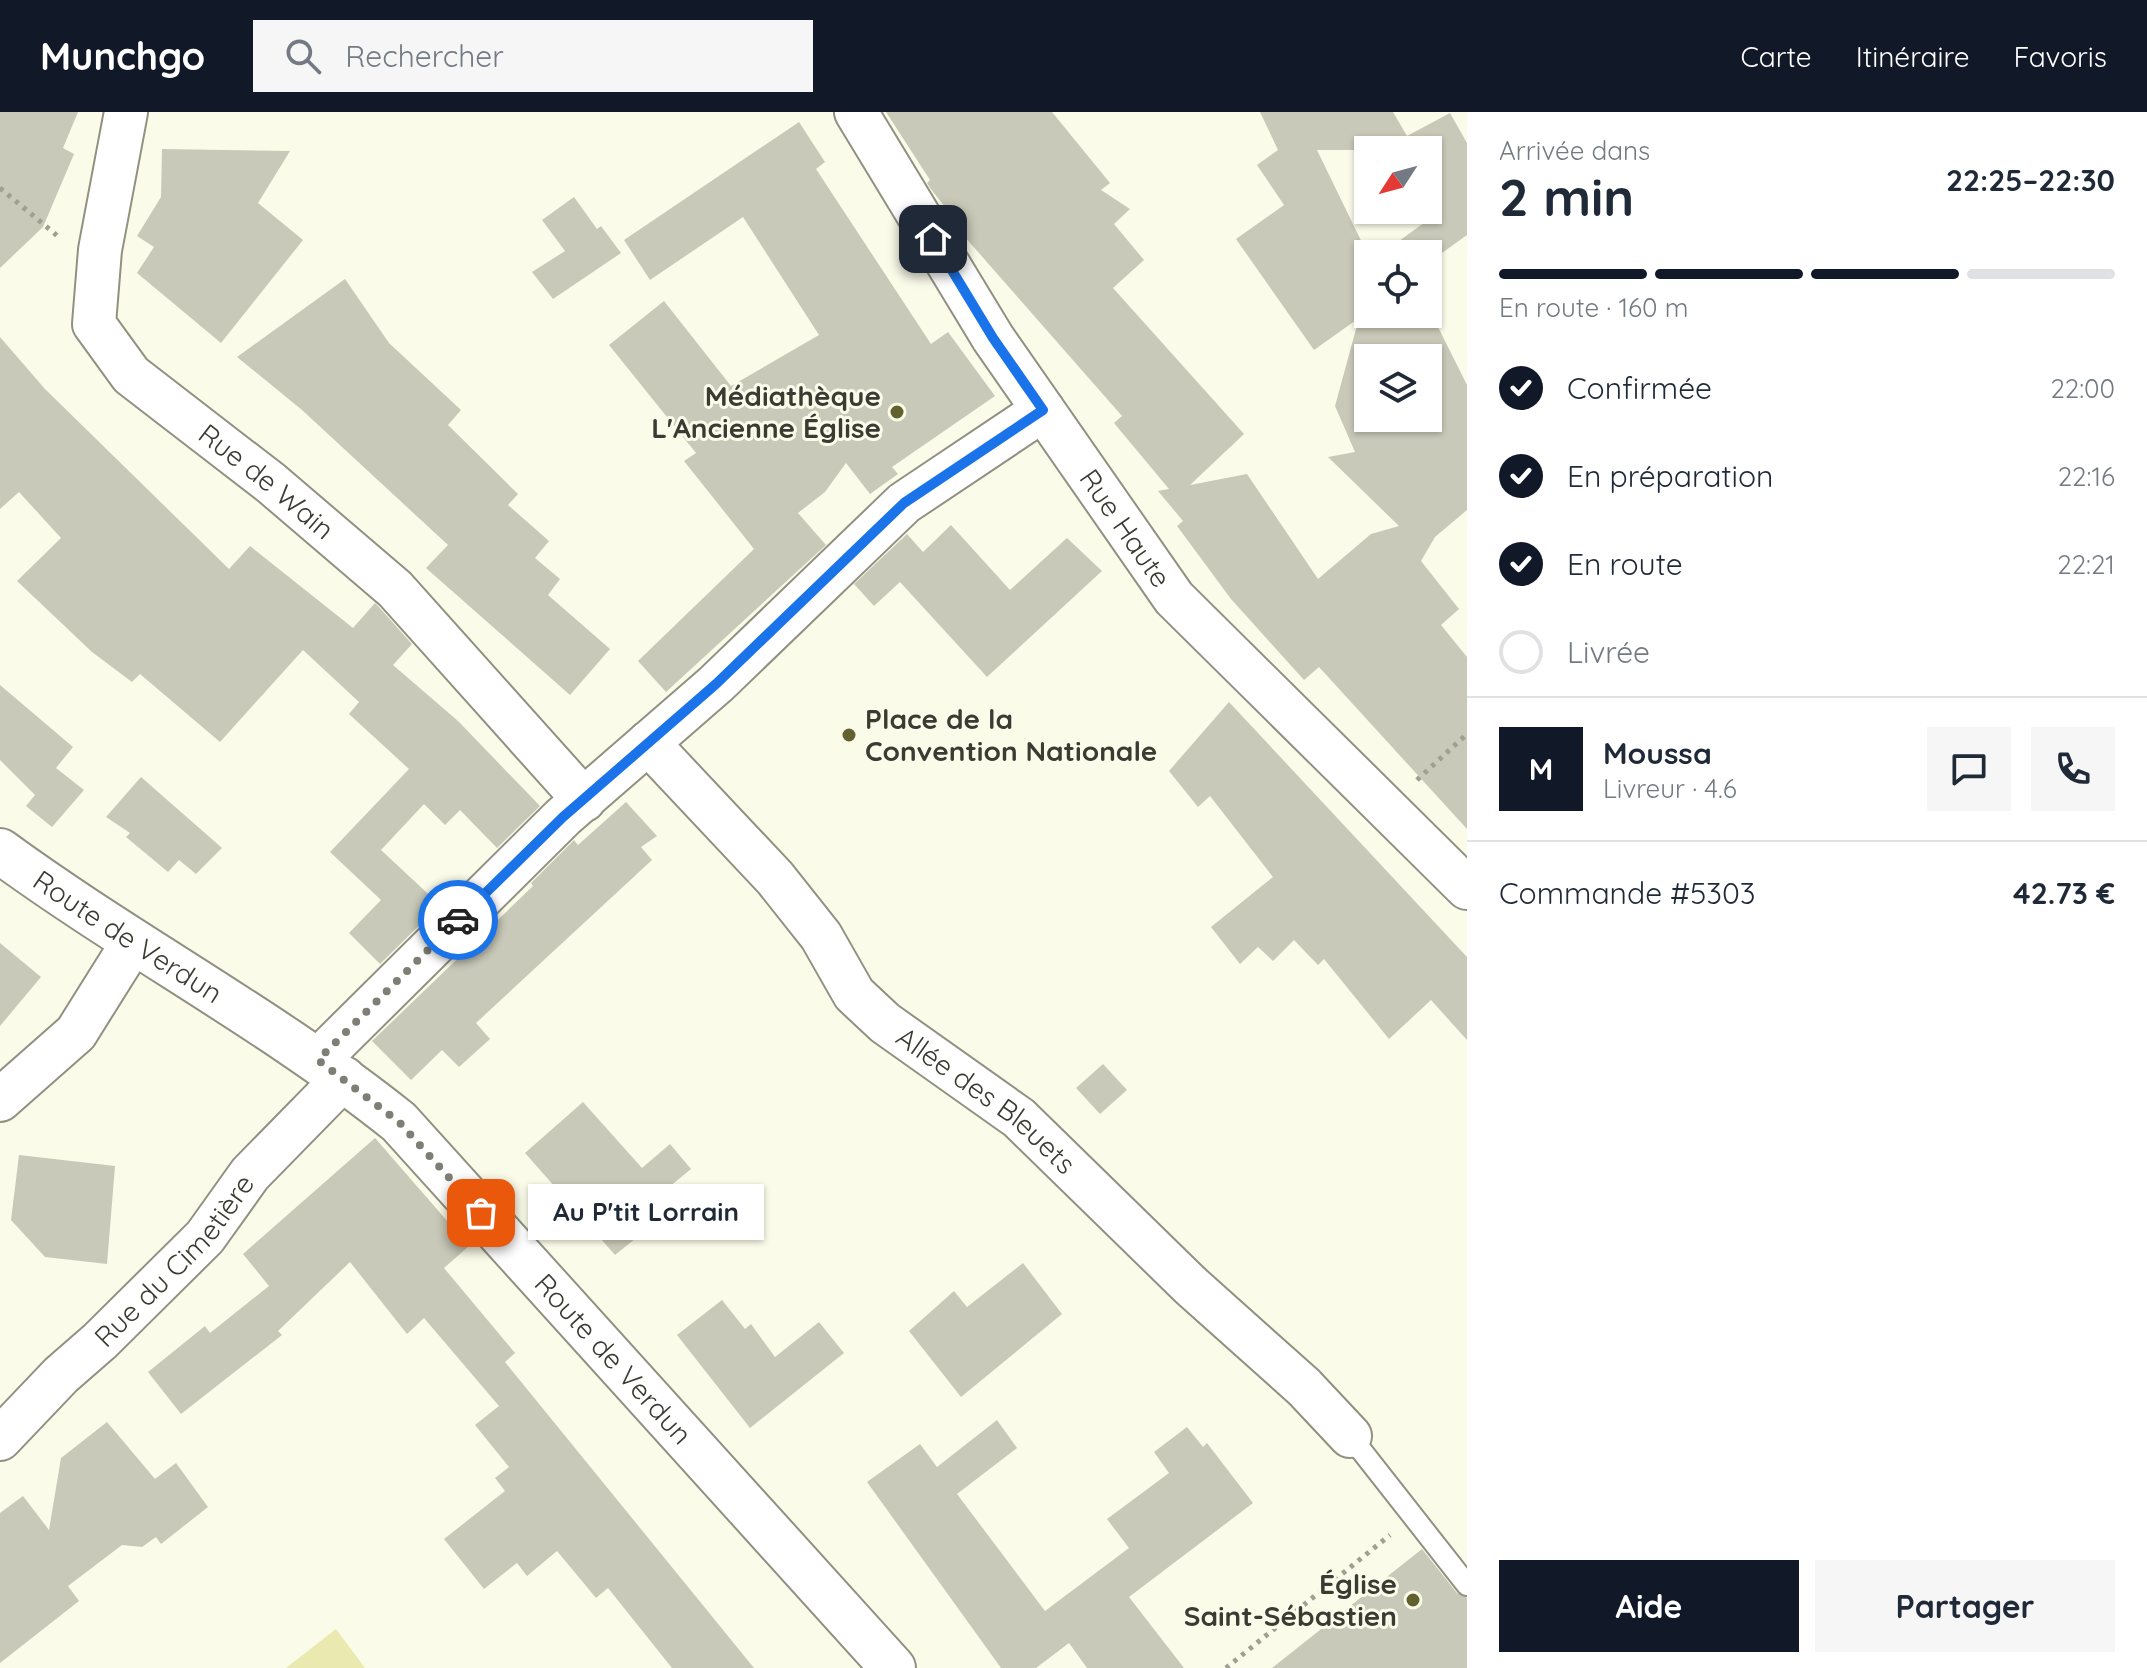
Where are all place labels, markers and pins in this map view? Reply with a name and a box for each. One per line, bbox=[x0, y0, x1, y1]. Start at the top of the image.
pin bbox=[899, 205, 967, 273]
place label: Médiathèque L'Ancienne Église bbox=[651, 378, 881, 445]
marker: Médiathèque L'Ancienne Église bbox=[888, 403, 906, 421]
place label: Place de la Convention Nationale bbox=[865, 701, 1157, 768]
marker: Place de la Convention Nationale bbox=[840, 726, 858, 744]
pin bbox=[447, 1179, 515, 1247]
callout: Au P'tit Lorrain bbox=[529, 1185, 765, 1241]
place label: Église Saint-Sébastien bbox=[1184, 1566, 1397, 1633]
marker: Église Saint-Sébastien bbox=[1404, 1591, 1422, 1609]

